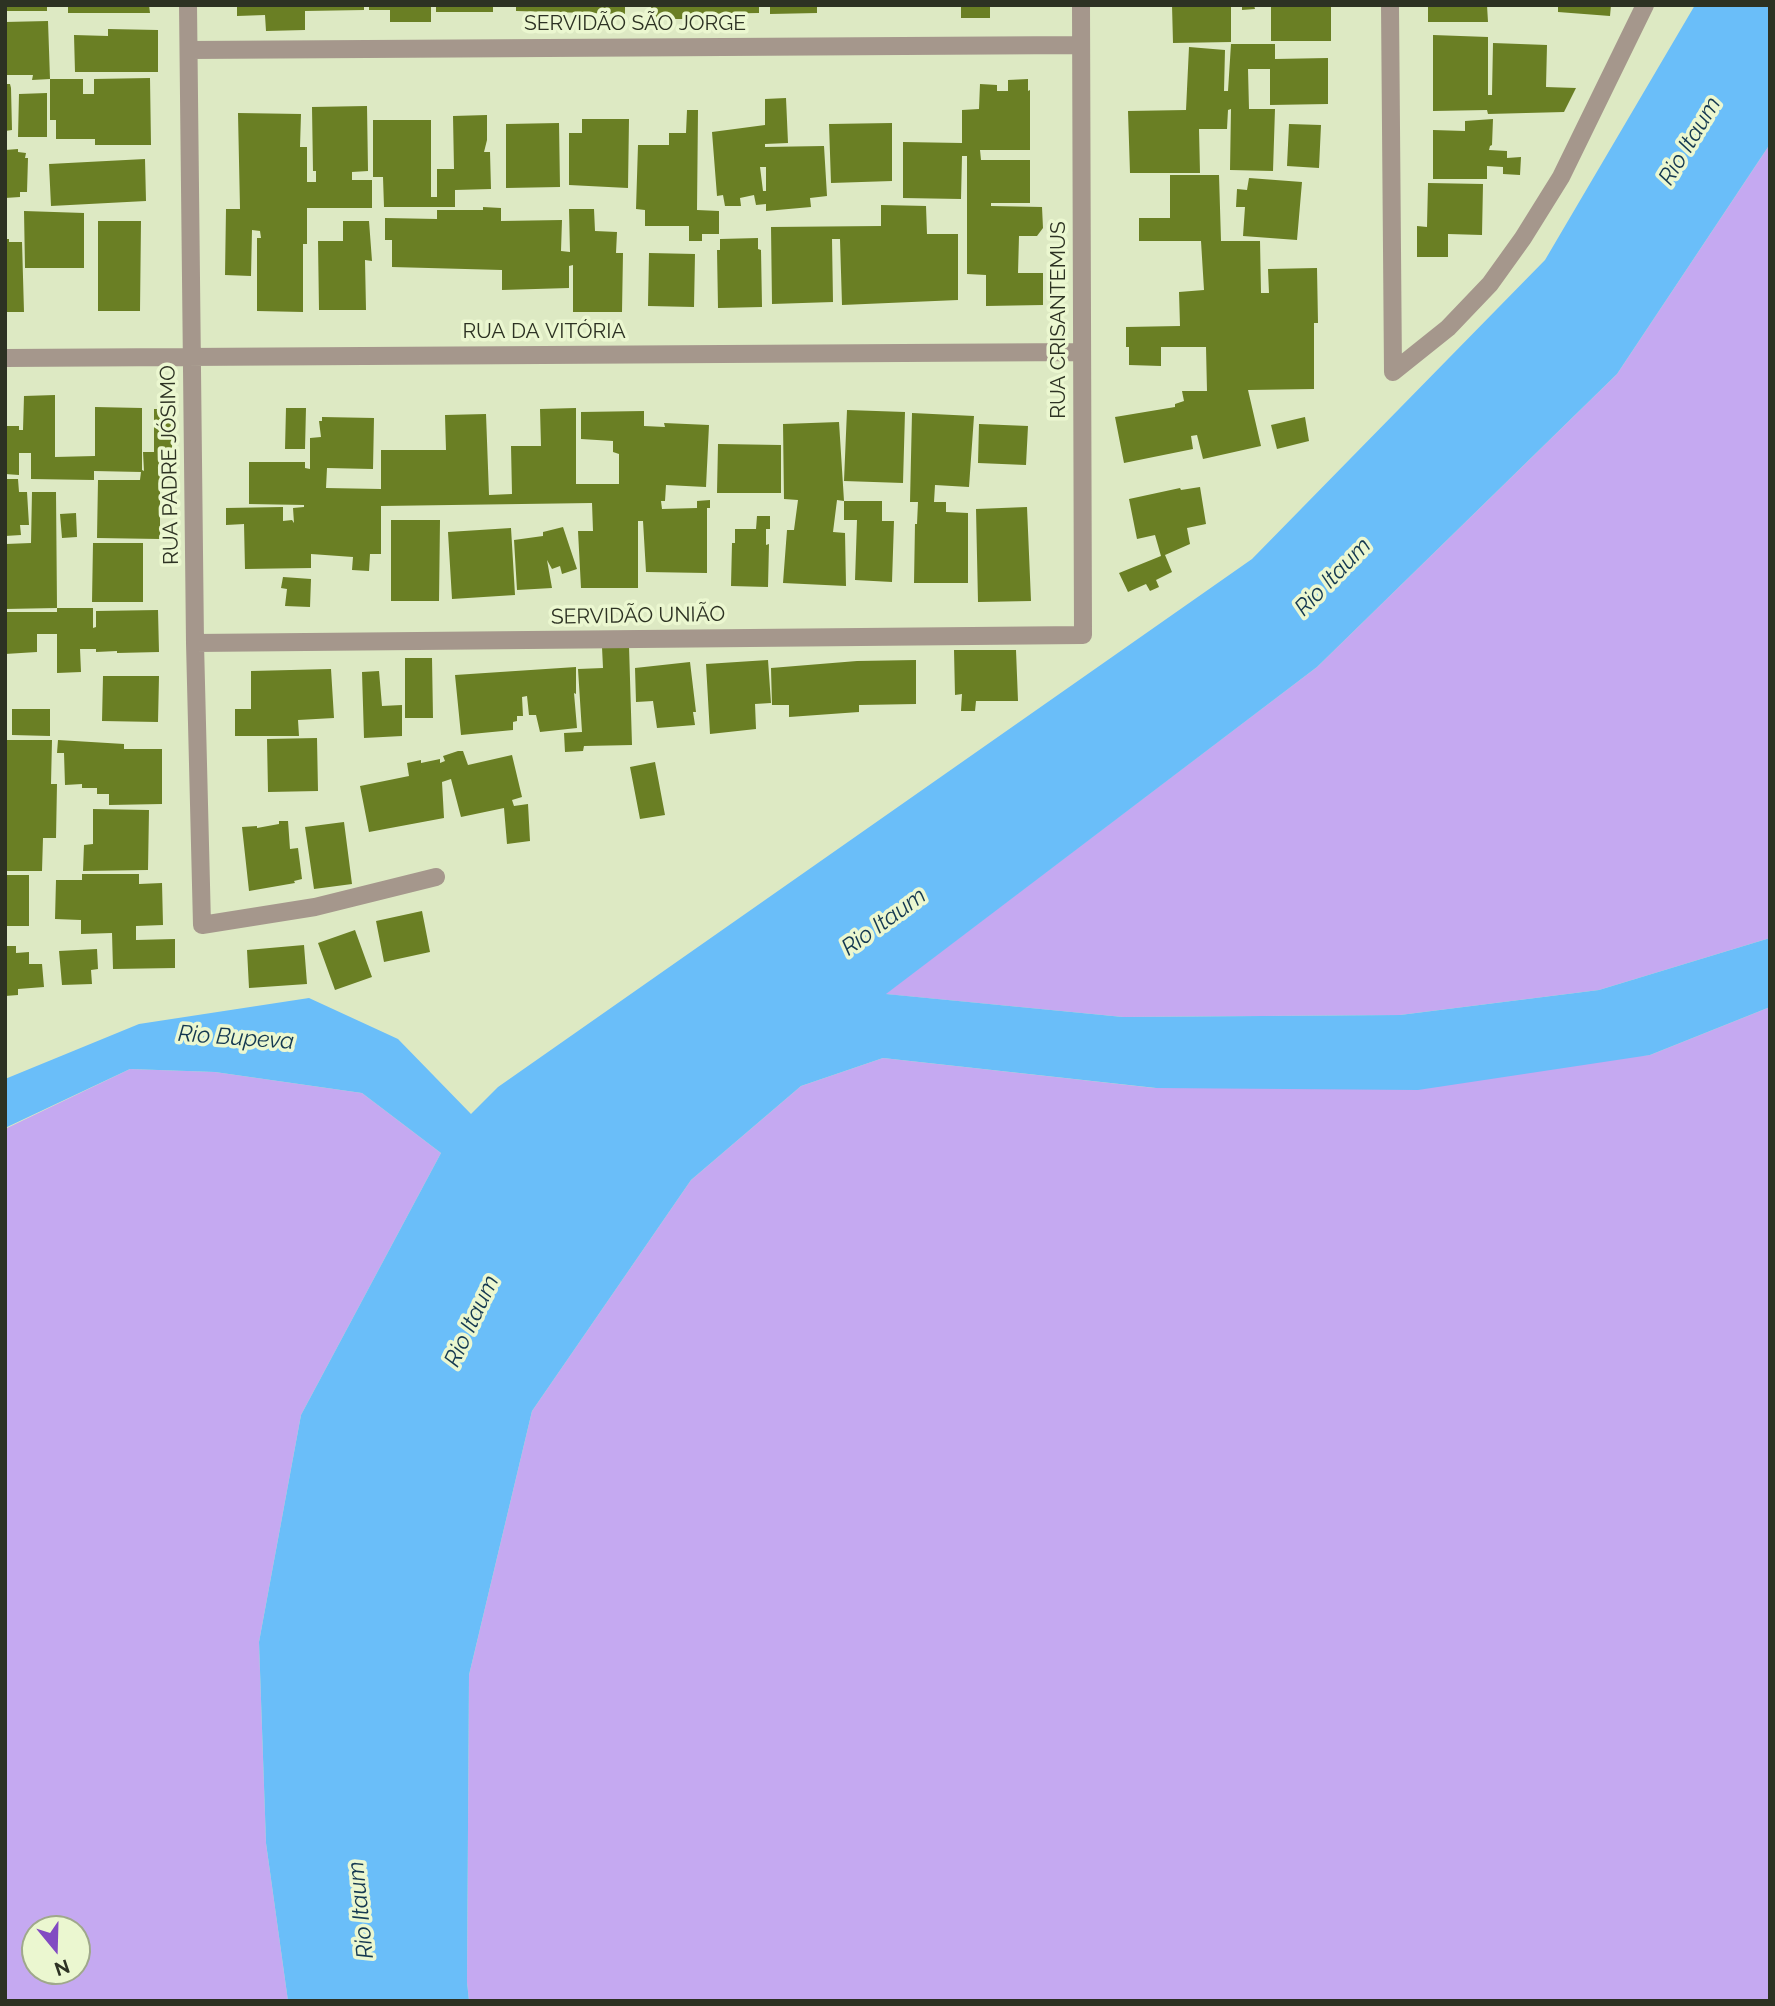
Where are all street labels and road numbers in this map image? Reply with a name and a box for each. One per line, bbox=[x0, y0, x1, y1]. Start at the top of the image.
street label: SERVIDÃO SÃO JORGE bbox=[524, 11, 746, 37]
street label: RUA CRISANTEMUS bbox=[1046, 221, 1072, 419]
street label: RUA DA VITÓRIA bbox=[462, 319, 626, 345]
street label: RUA PADRE JÓSIMO bbox=[156, 365, 184, 565]
street label: SERVIDÃO UNIÃO bbox=[551, 602, 725, 630]

